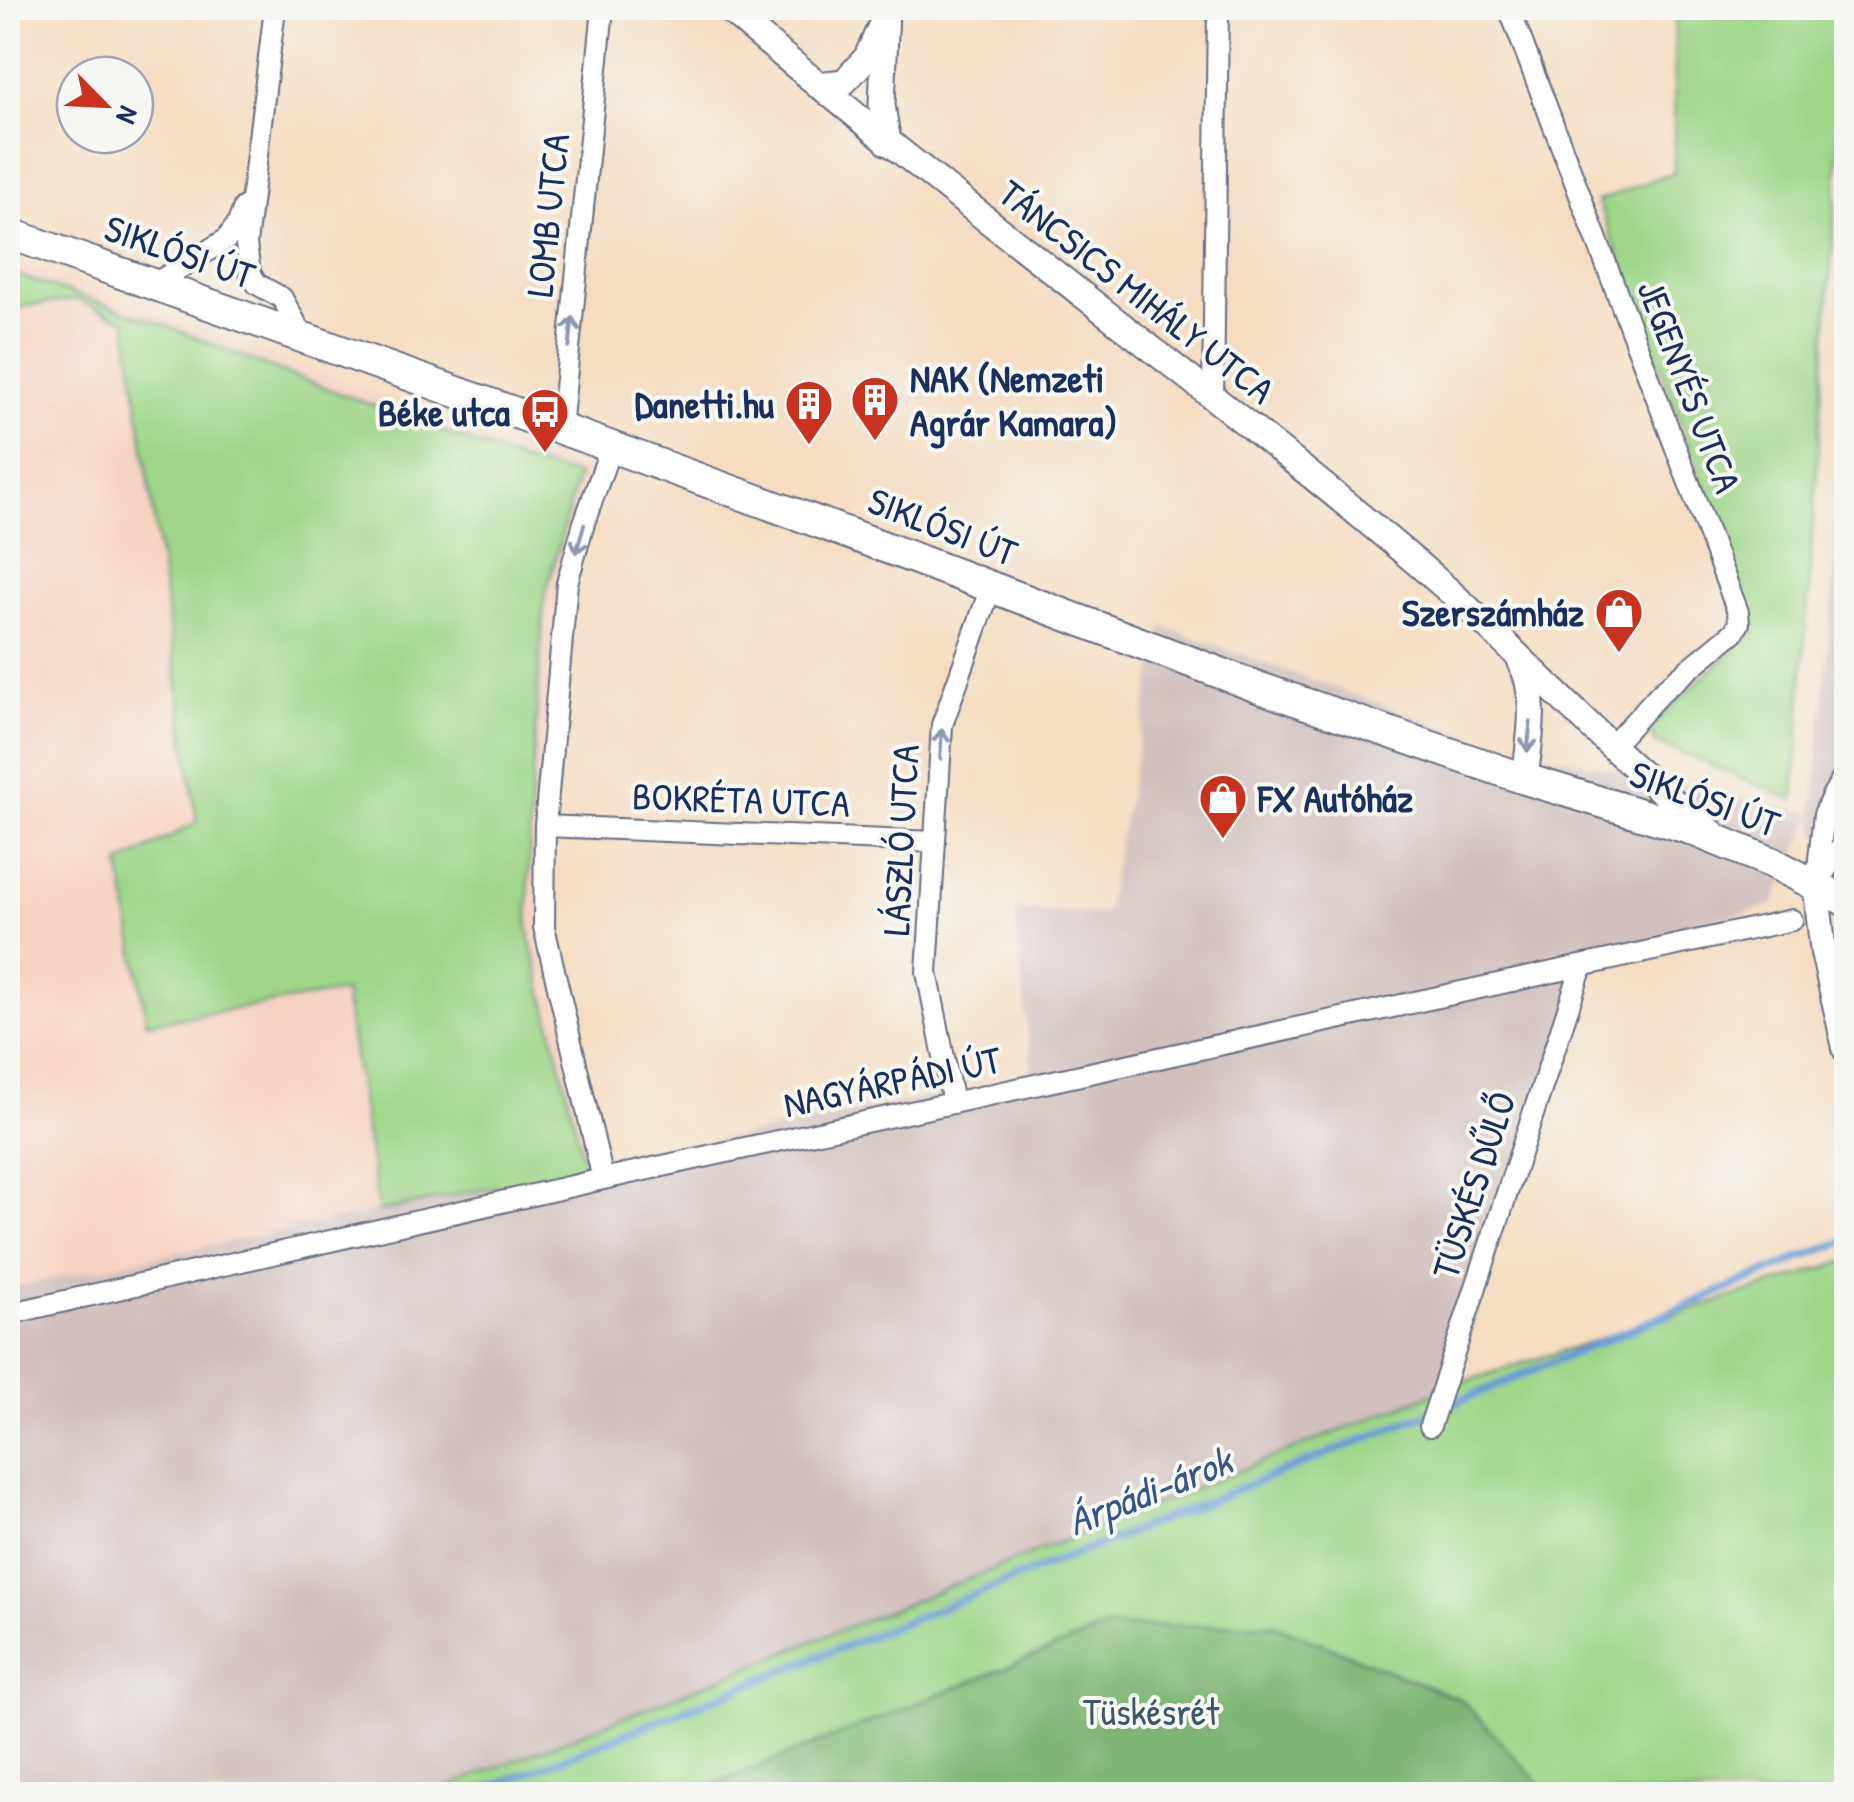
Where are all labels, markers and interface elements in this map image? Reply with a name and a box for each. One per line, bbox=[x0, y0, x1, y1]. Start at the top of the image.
north arrow bbox=[55, 55, 155, 155]
text: N bbox=[107, 101, 148, 130]
street label: LOMB UTCA bbox=[513, 131, 581, 299]
street label: TÁNCSICS MIHÁLY UTCA bbox=[988, 167, 1286, 415]
street label: SIKLÓSI ÚT bbox=[98, 201, 263, 301]
street label: JEGENYÉS UTCA bbox=[1626, 272, 1754, 500]
one-way arrow bbox=[562, 317, 581, 349]
place label: NAK (Nemzeti Agrár Kamara) bbox=[910, 352, 1117, 449]
building icon: NAK (Nemzeti Agrár Kamara) bbox=[849, 374, 901, 442]
place label: Danetti.hu bbox=[635, 378, 775, 430]
building icon: Danetti.hu bbox=[783, 378, 835, 446]
place label: Béke utca bbox=[378, 386, 510, 438]
bus stop icon: Béke utca bbox=[519, 386, 571, 454]
street label: SIKLÓSI ÚT bbox=[861, 474, 1026, 579]
one-way arrow bbox=[570, 523, 588, 554]
place label: Szerszámház bbox=[1402, 586, 1584, 638]
shop icon: Szerszámház bbox=[1593, 586, 1645, 654]
one-way arrow bbox=[1519, 721, 1538, 753]
one-way arrow bbox=[932, 729, 951, 761]
street label: LÁSZLÓ UTCA bbox=[869, 743, 931, 937]
street label: SIKLÓSI ÚT bbox=[1623, 747, 1788, 849]
street label: BOKRÉTA UTCA bbox=[631, 769, 851, 829]
shop icon: FX Autóház bbox=[1197, 772, 1249, 840]
place label: FX Autóház bbox=[1257, 772, 1413, 824]
street label: NAGYÁRPÁDI ÚT bbox=[779, 1032, 1007, 1129]
street label: TÜSKÉS DŰLŐ bbox=[1418, 1085, 1528, 1285]
water label: Árpádi-árok bbox=[1059, 1431, 1242, 1548]
park label: Tüskésrét bbox=[1083, 1685, 1220, 1737]

